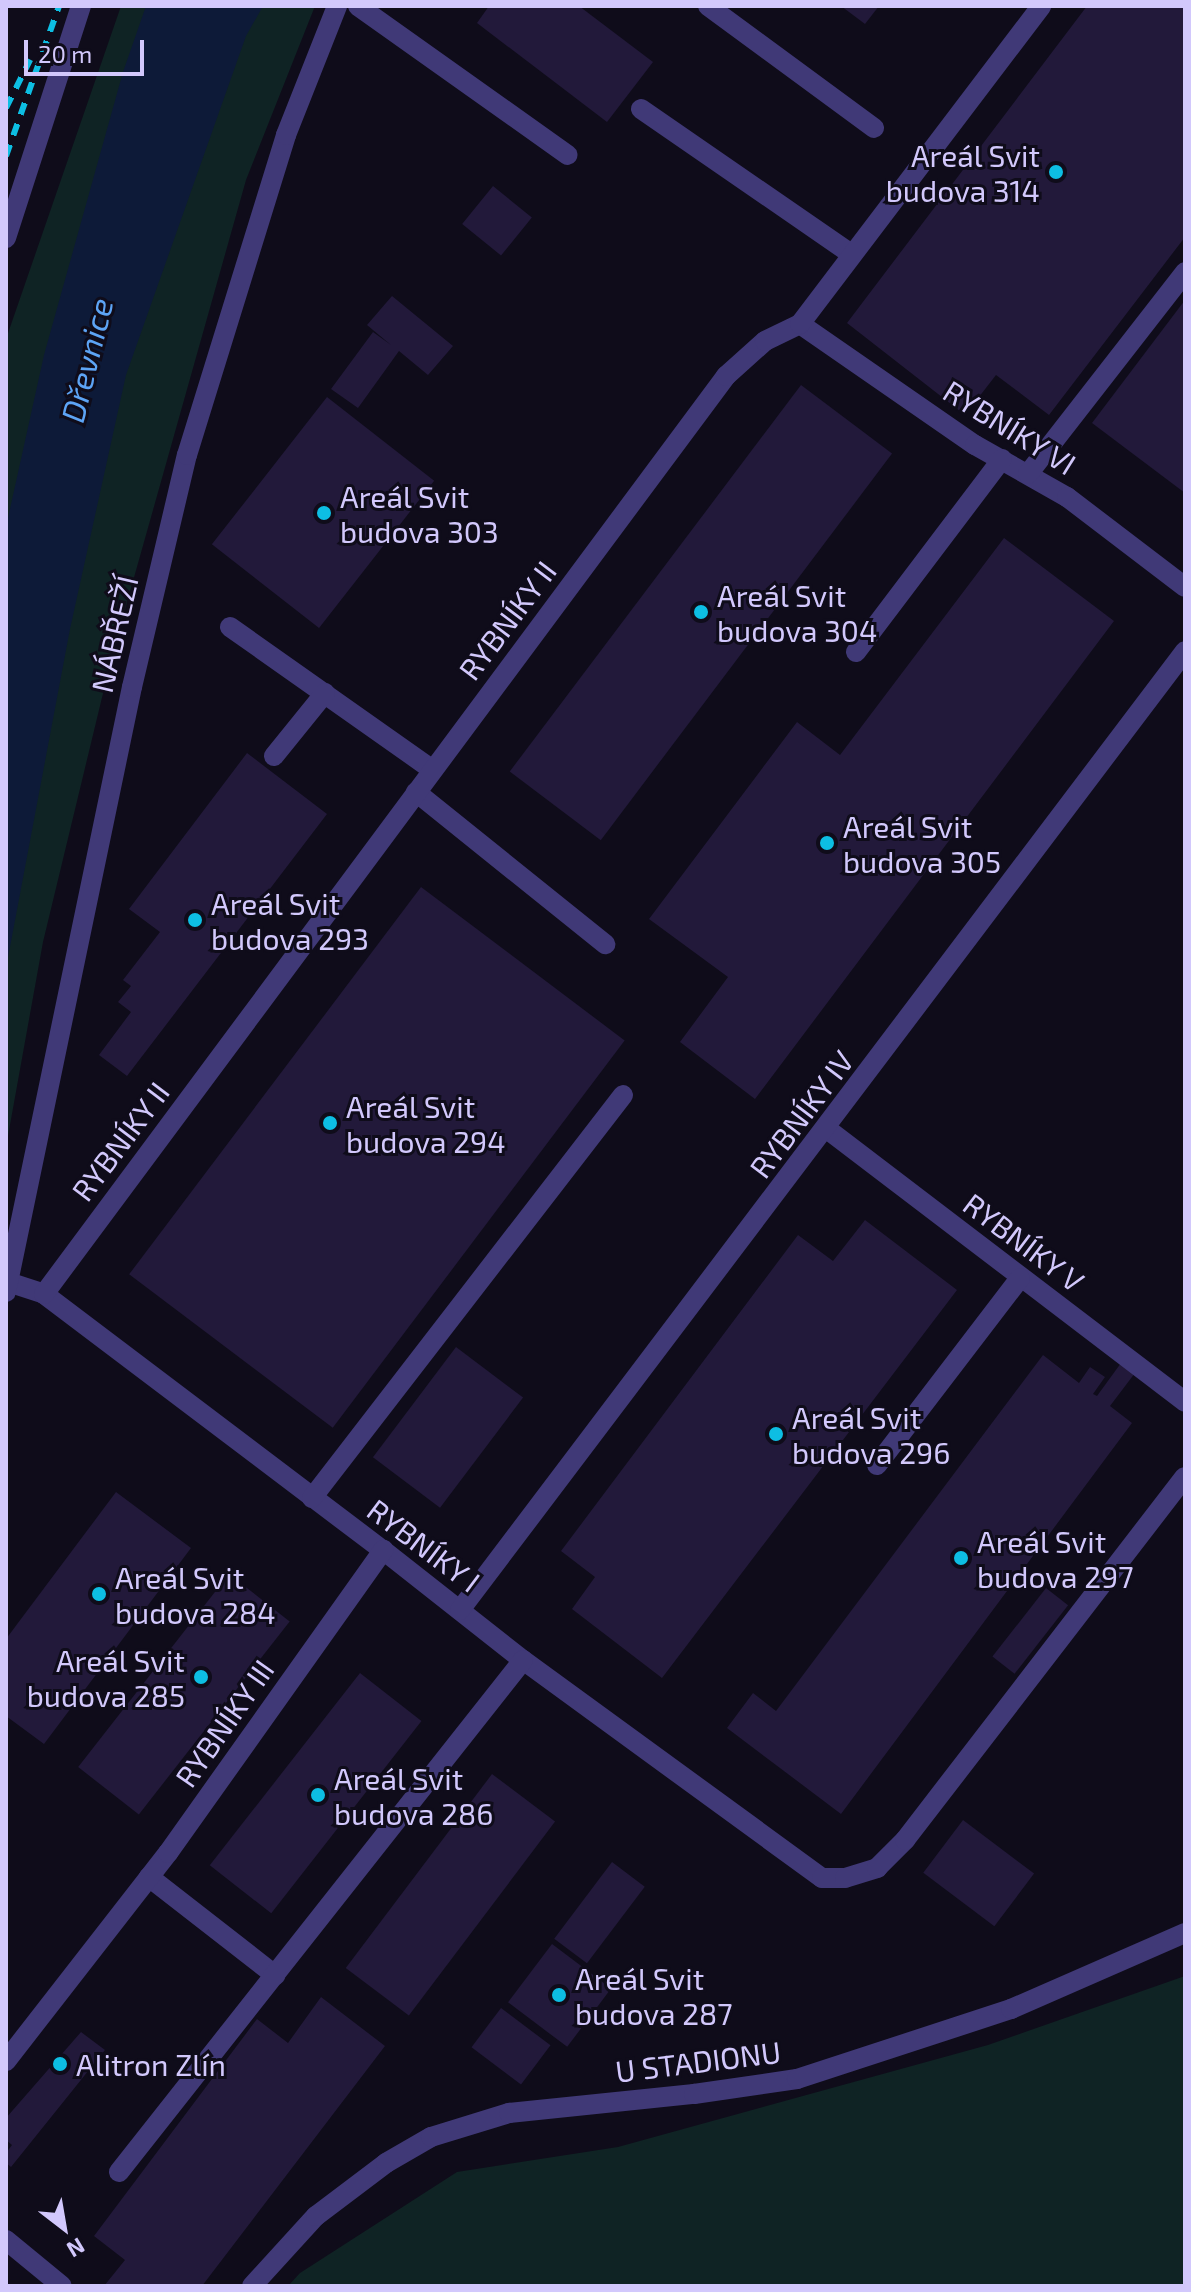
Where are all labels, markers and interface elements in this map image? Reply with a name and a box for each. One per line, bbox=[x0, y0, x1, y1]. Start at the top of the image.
scale bar bbox=[28, 24, 148, 74]
text: 20 m bbox=[38, 39, 92, 68]
place label: Areál Svit budova 314 bbox=[886, 137, 1040, 208]
marker: Areál Svit budova 314 bbox=[1047, 163, 1065, 181]
water label: Dřevnice bbox=[52, 294, 120, 426]
street label: RYBNÍKY VI bbox=[937, 372, 1083, 482]
place label: Areál Svit budova 303 bbox=[340, 478, 499, 548]
marker: Areál Svit budova 303 bbox=[315, 504, 333, 522]
street label: RYBNÍKY II bbox=[450, 553, 564, 687]
street label: NÁBŘEŽÍ bbox=[83, 572, 145, 696]
place label: Areál Svit budova 304 bbox=[717, 577, 877, 648]
marker: Areál Svit budova 304 bbox=[692, 603, 710, 621]
place label: Areál Svit budova 305 bbox=[843, 808, 1001, 878]
marker: Areál Svit budova 305 bbox=[818, 834, 836, 852]
place label: Areál Svit budova 293 bbox=[211, 885, 369, 956]
marker: Areál Svit budova 293 bbox=[186, 911, 204, 929]
street label: RYBNÍKY IV bbox=[741, 1043, 861, 1185]
street label: RYBNÍKY II bbox=[63, 1074, 177, 1208]
place label: Areál Svit budova 294 bbox=[346, 1088, 506, 1158]
marker: Areál Svit budova 294 bbox=[321, 1114, 339, 1132]
street label: RYBNÍKY V bbox=[956, 1185, 1092, 1299]
place label: Areál Svit budova 296 bbox=[792, 1399, 950, 1470]
marker: Areál Svit budova 296 bbox=[767, 1425, 785, 1443]
street label: RYBNÍKY I bbox=[360, 1491, 488, 1599]
place label: Areál Svit budova 297 bbox=[977, 1523, 1134, 1594]
marker: Areál Svit budova 297 bbox=[952, 1549, 970, 1567]
place label: Areál Svit budova 284 bbox=[115, 1559, 276, 1630]
marker: Areál Svit budova 284 bbox=[90, 1585, 108, 1603]
place label: Areál Svit budova 285 bbox=[27, 1642, 185, 1712]
street label: RYBNÍKY III bbox=[167, 1652, 281, 1794]
marker: Areál Svit budova 285 bbox=[192, 1668, 210, 1686]
place label: Areál Svit budova 286 bbox=[334, 1760, 493, 1830]
marker: Areál Svit budova 286 bbox=[309, 1786, 327, 1804]
place label: Areál Svit budova 287 bbox=[575, 1960, 733, 2030]
marker: Areál Svit budova 287 bbox=[550, 1986, 568, 2004]
street label: U STADIONU bbox=[613, 2033, 783, 2089]
place label: Alitron Zlín bbox=[76, 2046, 226, 2082]
marker: Alitron Zlín bbox=[51, 2055, 69, 2073]
north arrow bbox=[24, 2188, 104, 2268]
text: N bbox=[63, 2233, 90, 2264]

